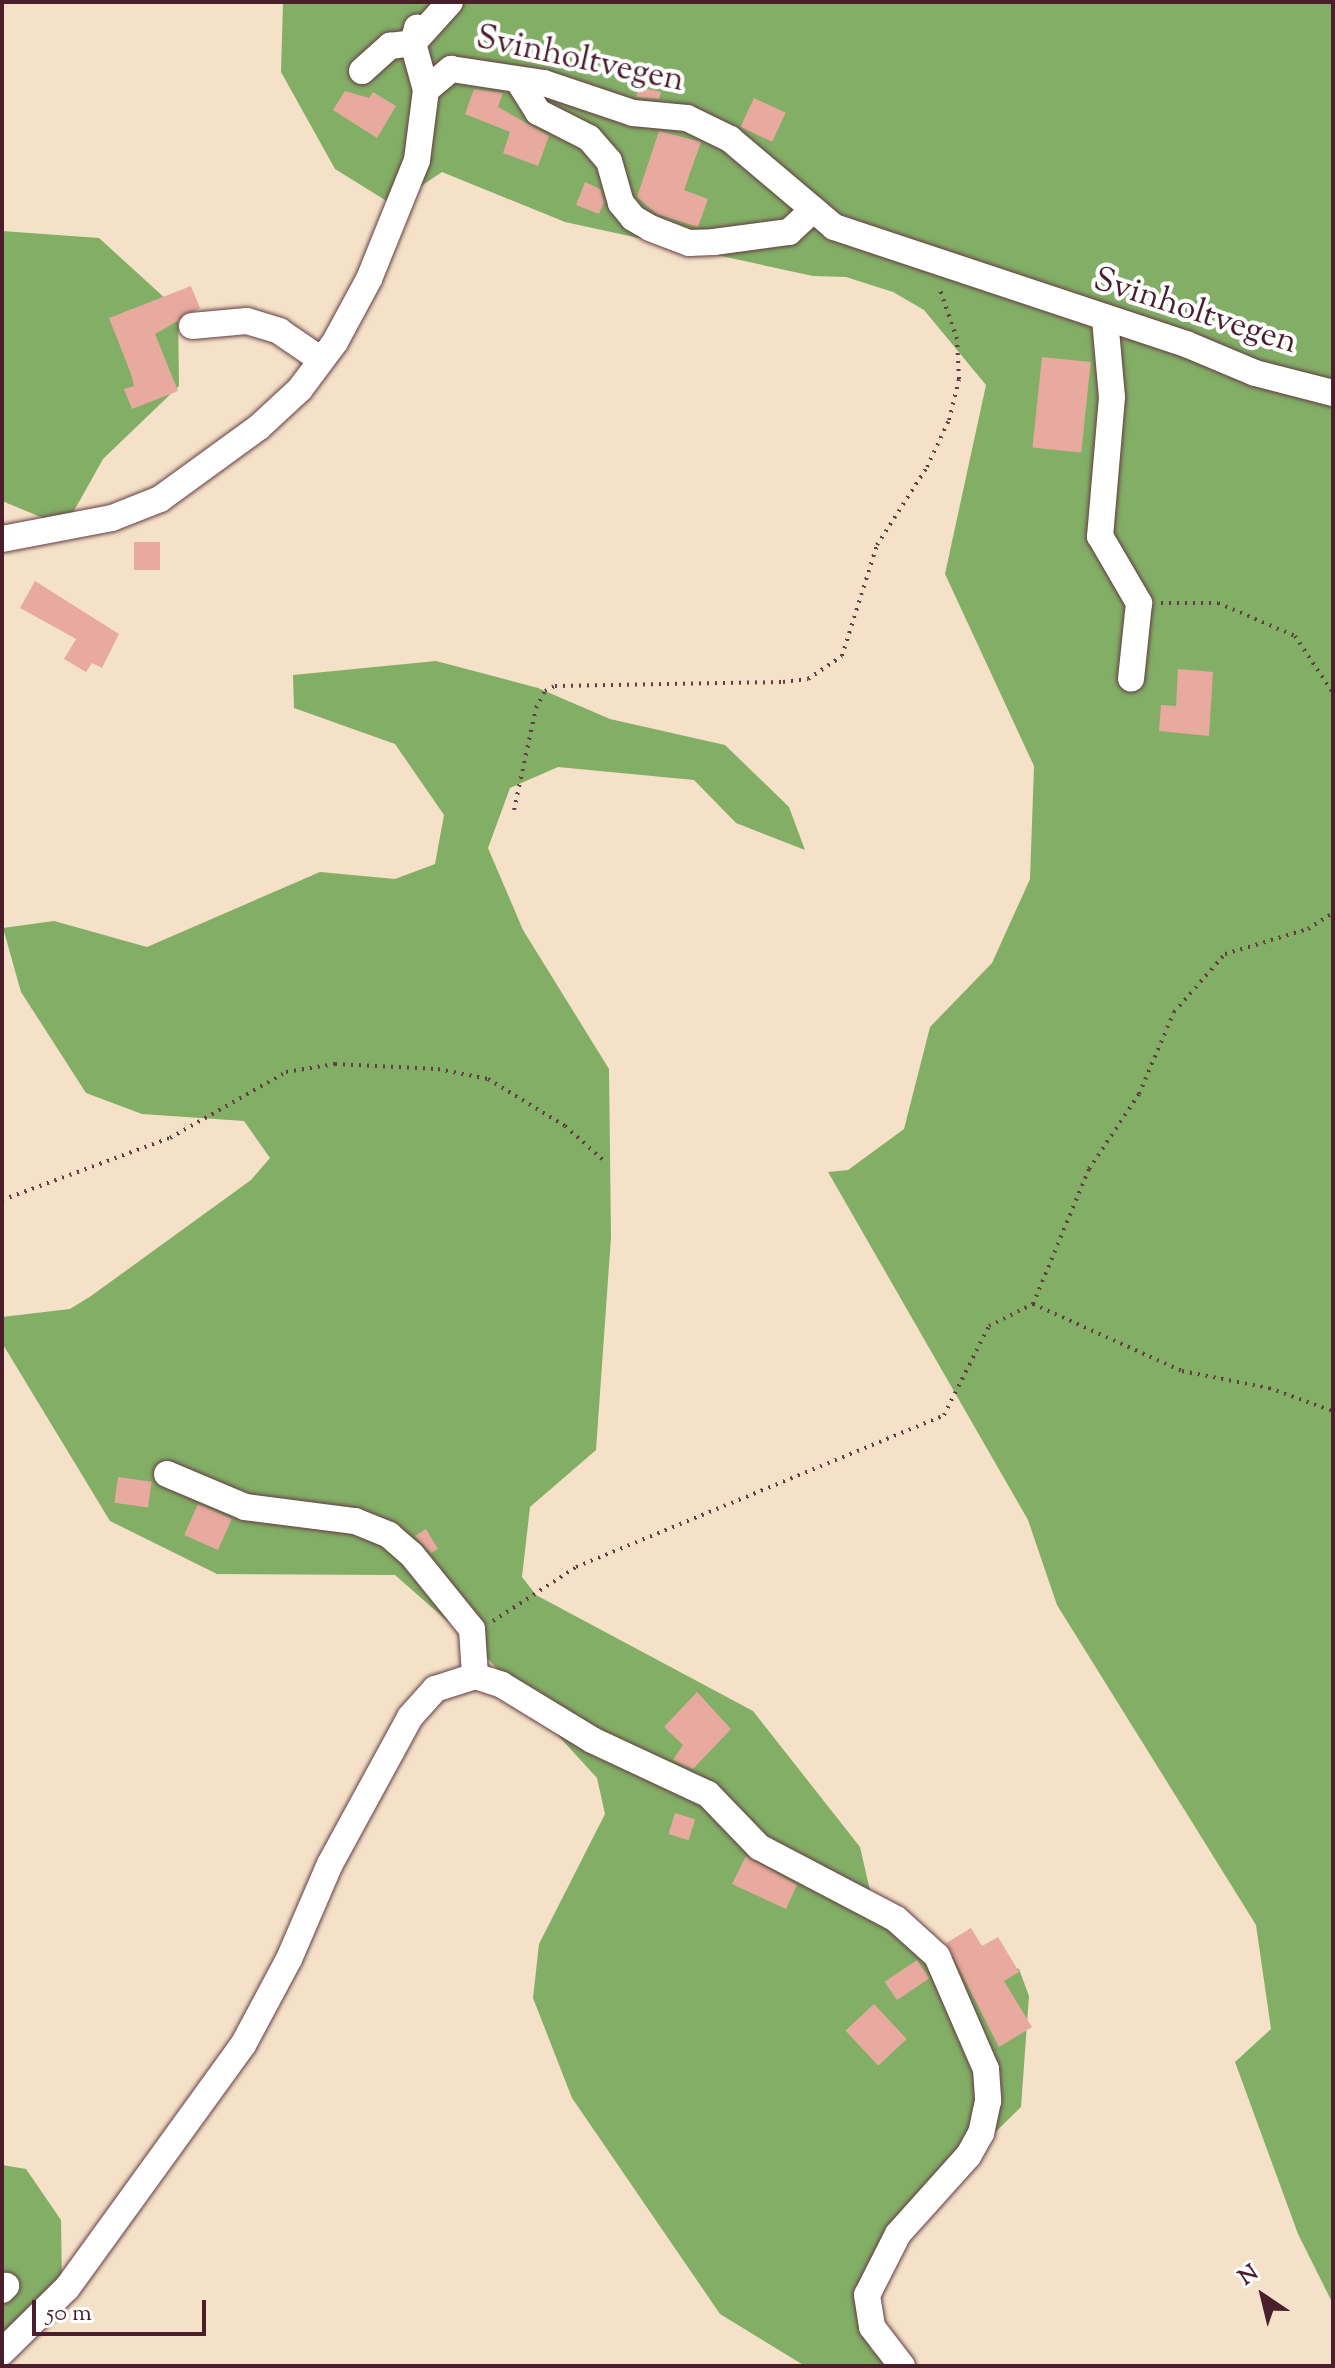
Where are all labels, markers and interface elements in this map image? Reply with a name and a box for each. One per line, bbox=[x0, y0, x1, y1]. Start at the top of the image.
street label: Svinholtvegen bbox=[472, 18, 688, 102]
street label: Svinholtvegen bbox=[1088, 260, 1302, 364]
north arrow bbox=[1223, 2256, 1303, 2336]
text: N bbox=[1233, 2258, 1266, 2294]
scale bar bbox=[36, 2284, 210, 2334]
text: 50 m bbox=[46, 2297, 92, 2331]

